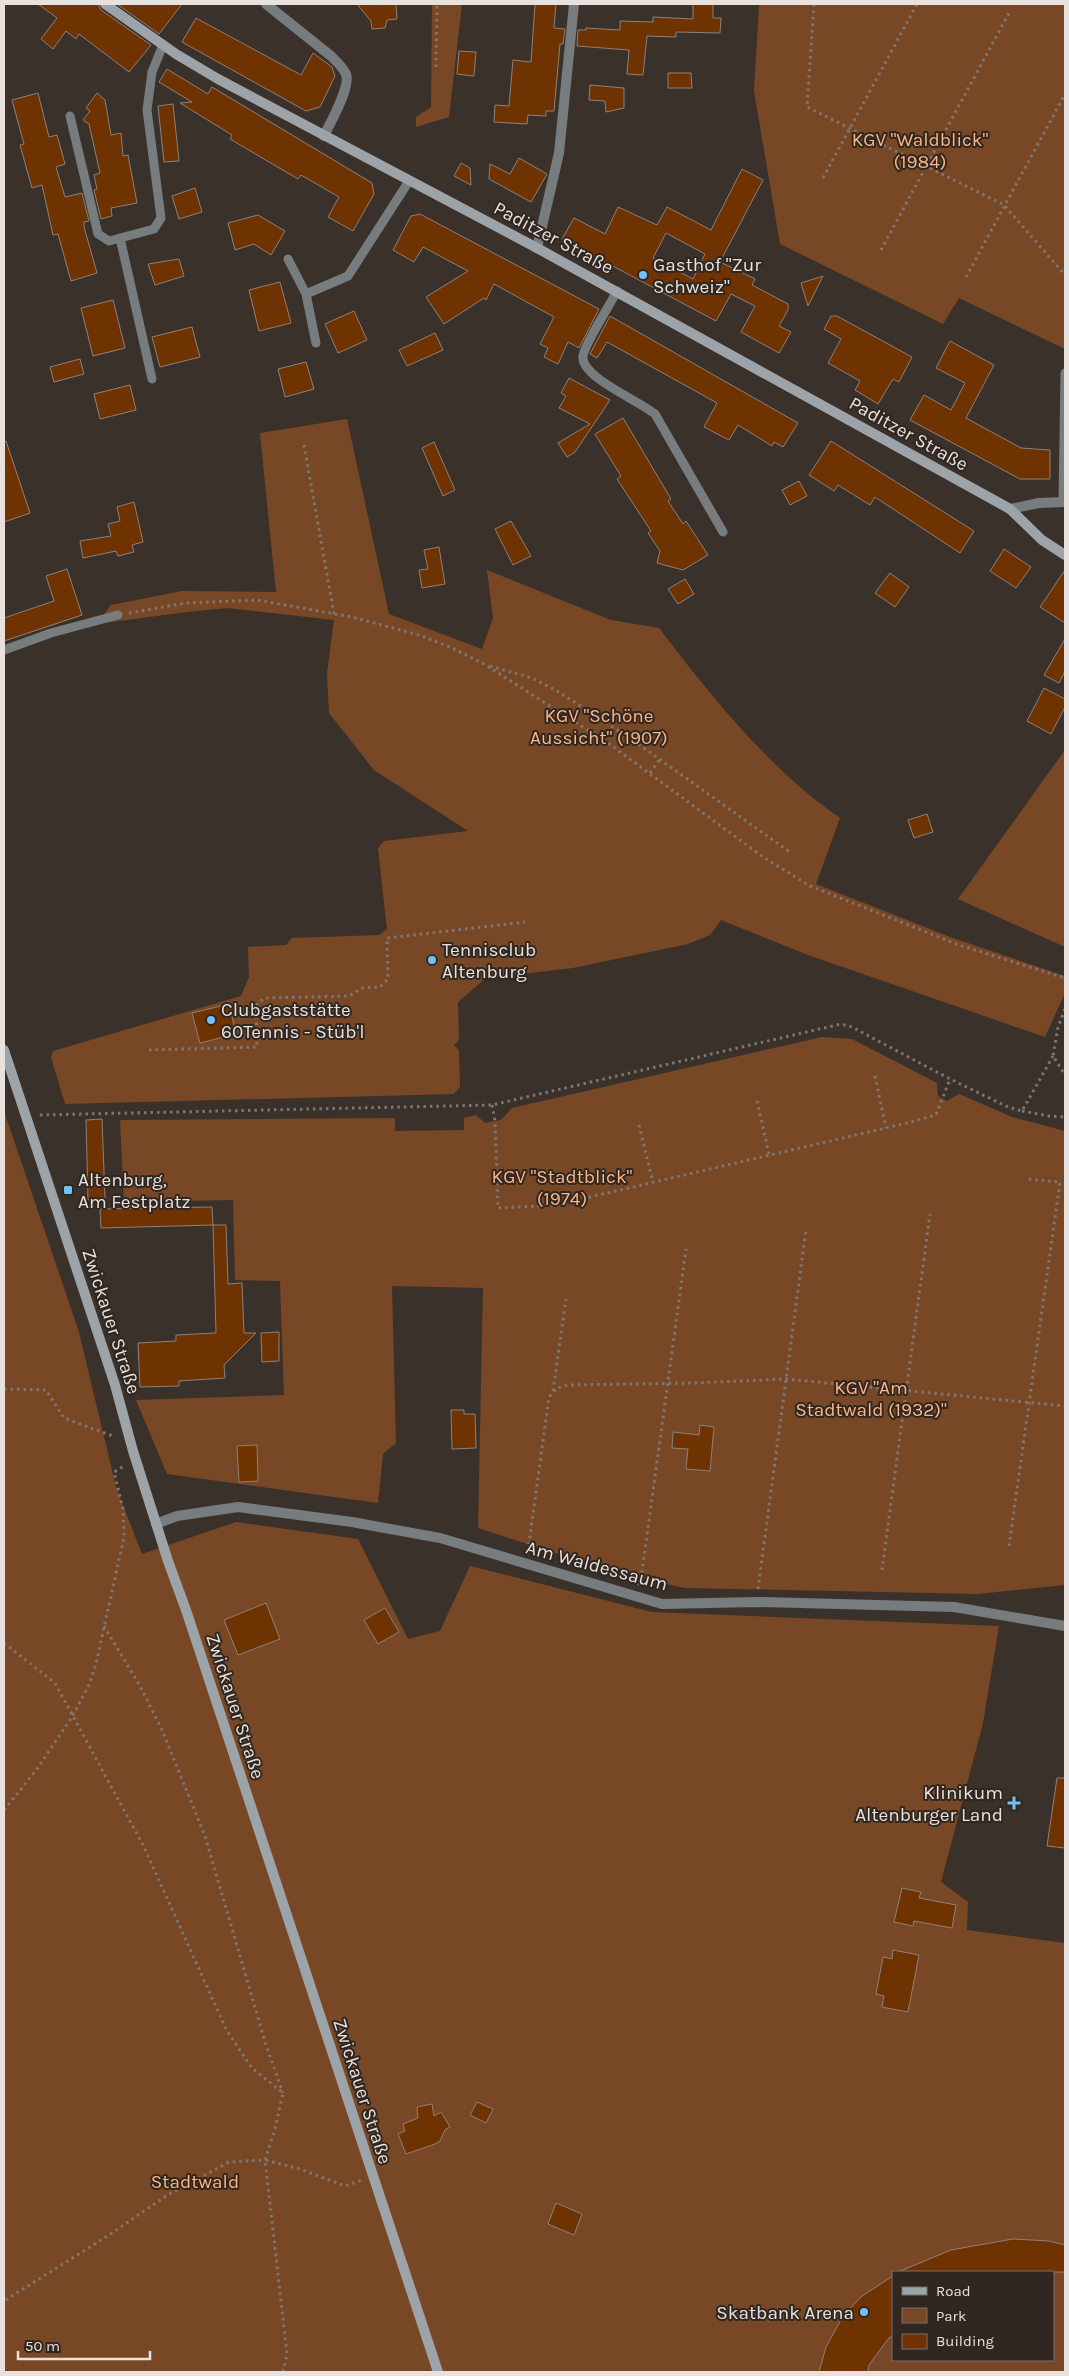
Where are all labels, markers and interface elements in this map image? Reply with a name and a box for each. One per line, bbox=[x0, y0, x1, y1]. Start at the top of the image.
park label: KGV "Waldblick" (1984) bbox=[852, 129, 989, 173]
street label: Paditzer Straße bbox=[490, 197, 617, 279]
place label: Gasthof "Zur Schweiz" bbox=[653, 254, 761, 298]
marker: Gasthof "Zur Schweiz" bbox=[637, 269, 649, 281]
street label: Paditzer Straße bbox=[845, 392, 972, 476]
park label: KGV "Schöne Aussicht" (1907) bbox=[530, 705, 668, 749]
place label: Tennisclub Altenburg bbox=[442, 939, 536, 983]
marker: Tennisclub Altenburg bbox=[426, 954, 438, 966]
place label: Clubgaststätte 60Tennis - Stüb'l bbox=[221, 999, 365, 1043]
marker: Clubgaststätte 60Tennis - Stüb'l bbox=[205, 1014, 217, 1026]
park label: KGV "Stadtblick" (1974) bbox=[492, 1166, 633, 1210]
place label: Altenburg, Am Festplatz bbox=[78, 1169, 191, 1213]
marker: Altenburg, Am Festplatz bbox=[62, 1184, 74, 1196]
street label: Zwickauer Straße bbox=[77, 1246, 145, 1397]
park label: KGV "Am Stadtwald (1932)" bbox=[795, 1377, 947, 1421]
street label: Am Waldessaum bbox=[523, 1536, 670, 1595]
street label: Zwickauer Straße bbox=[201, 1631, 269, 1782]
place label: Klinikum Altenburger Land bbox=[855, 1782, 1003, 1826]
marker: Klinikum Altenburger Land bbox=[1007, 1796, 1021, 1810]
street label: Zwickauer Straße bbox=[328, 2016, 396, 2167]
park label: Stadtwald bbox=[151, 2171, 239, 2193]
legend bbox=[892, 2271, 1054, 2361]
text: Road bbox=[936, 2282, 971, 2300]
place label: Skatbank Arena bbox=[716, 2302, 854, 2324]
marker: Skatbank Arena bbox=[858, 2306, 870, 2318]
text: Park bbox=[936, 2307, 966, 2325]
scale bar bbox=[18, 2328, 150, 2360]
text: Building bbox=[936, 2332, 994, 2350]
text: 50 m bbox=[25, 2337, 60, 2355]

